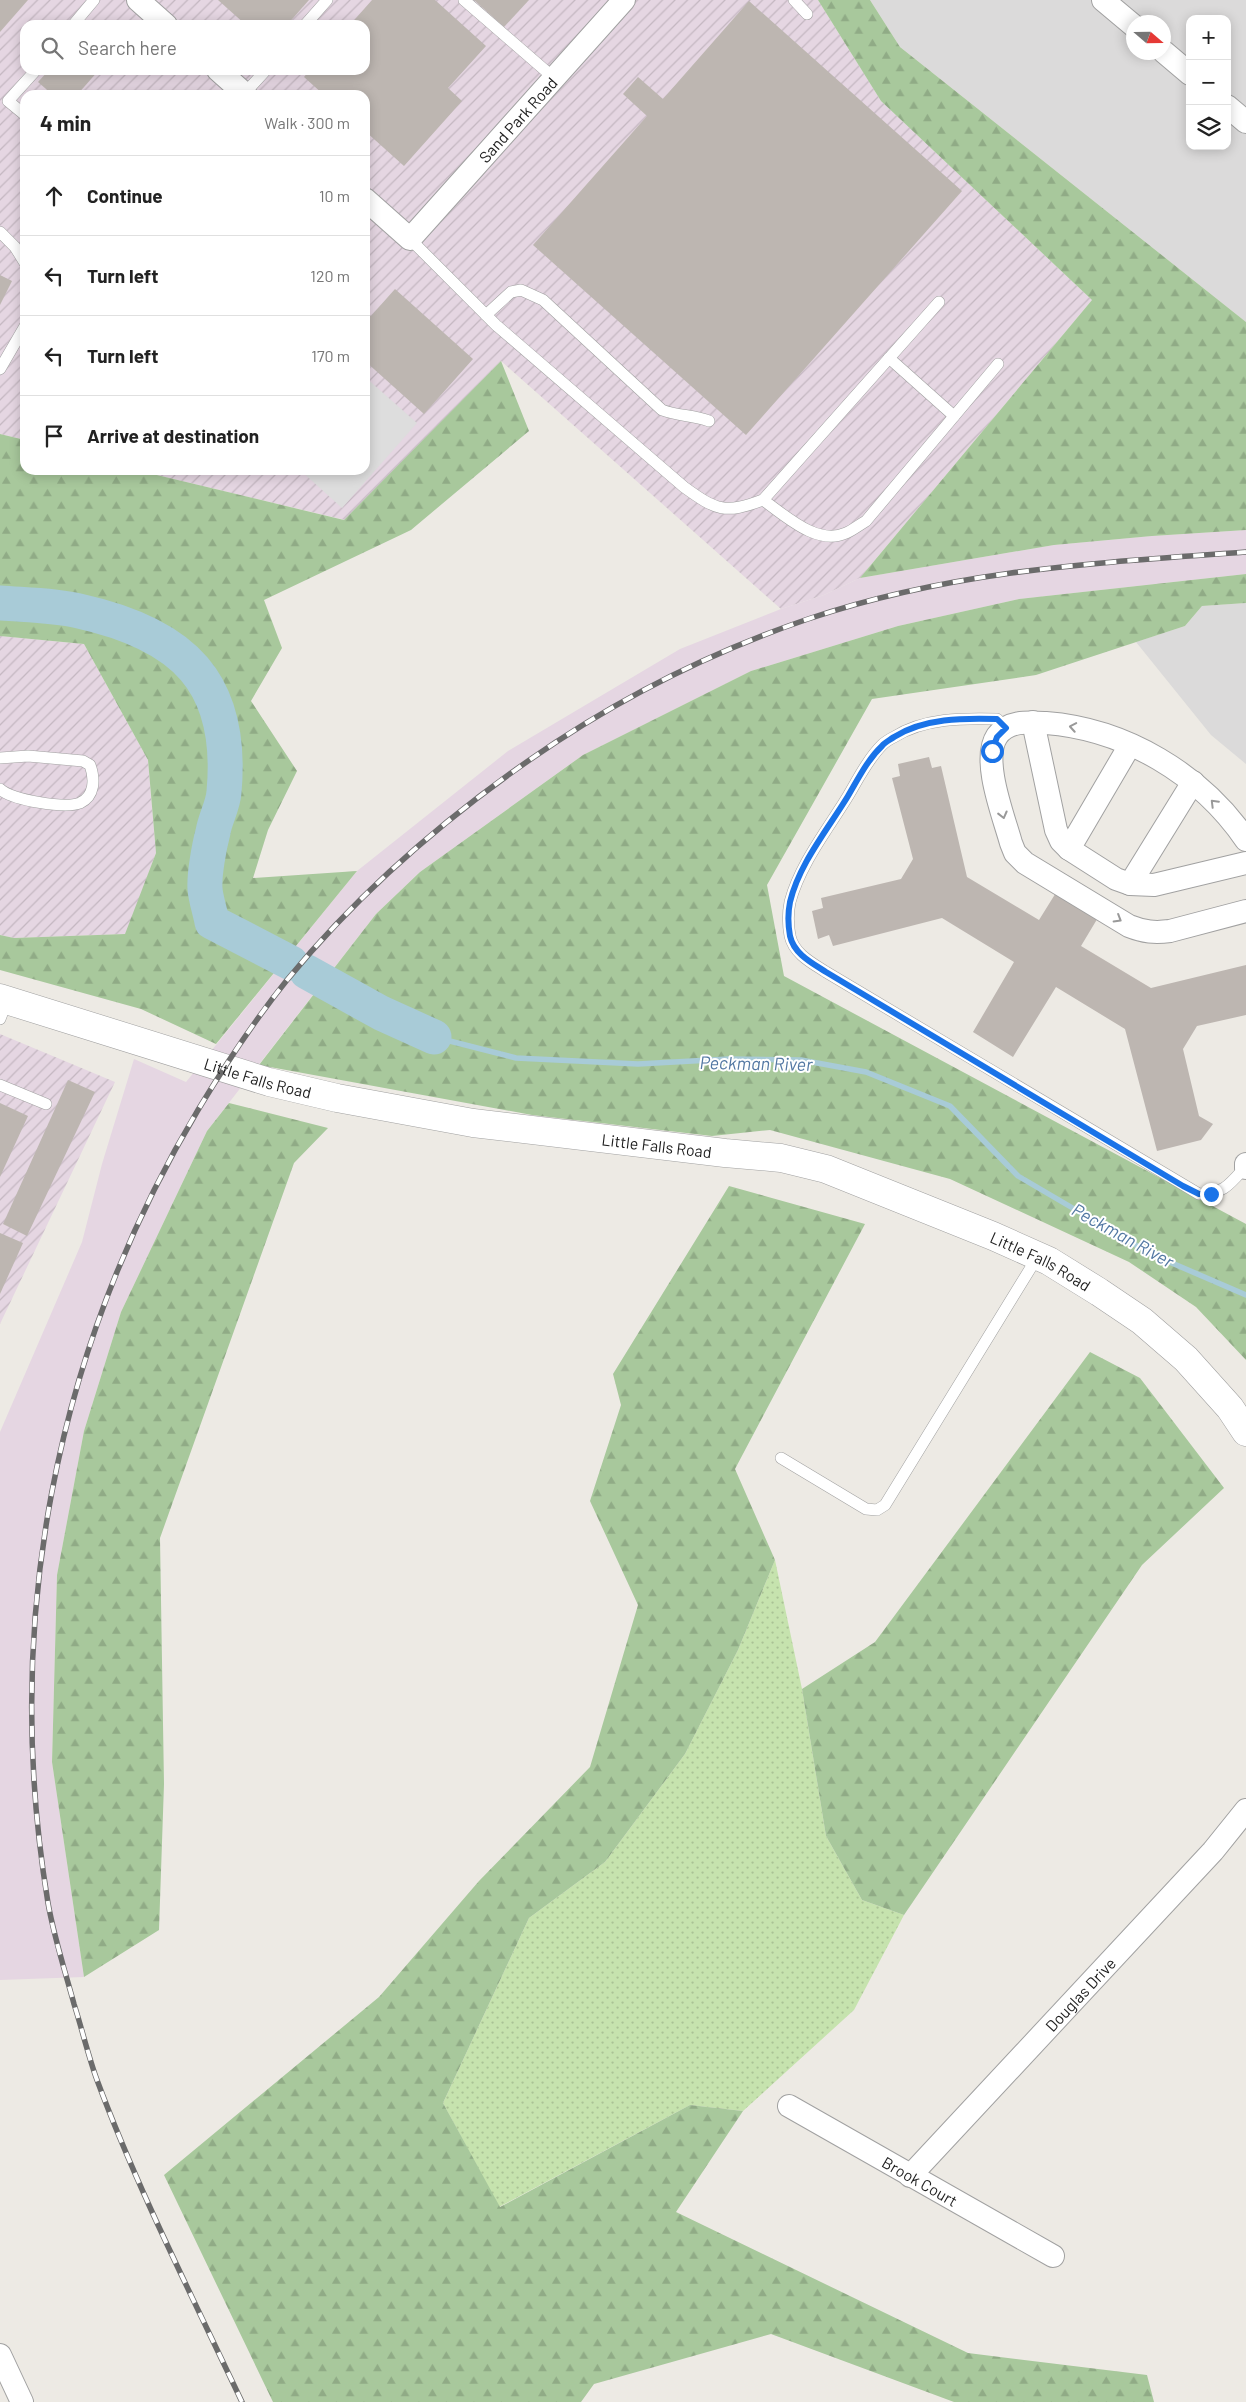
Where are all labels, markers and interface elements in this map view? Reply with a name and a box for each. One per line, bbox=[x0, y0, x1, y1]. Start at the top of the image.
north arrow bbox=[1126, 15, 1171, 60]
map controls bbox=[1186, 15, 1231, 150]
button: + bbox=[1186, 15, 1231, 60]
search box bbox=[20, 20, 370, 75]
icon: search bbox=[38, 34, 66, 62]
text: Search here bbox=[78, 36, 177, 59]
button: − bbox=[1186, 60, 1231, 105]
street label: Sand Park Road bbox=[474, 73, 560, 166]
button: layers bbox=[1186, 105, 1231, 150]
text: 4 min bbox=[40, 110, 91, 135]
text: Walk · 300 m bbox=[264, 113, 350, 132]
icon: ahead bbox=[40, 182, 68, 210]
text: Continue bbox=[87, 184, 163, 207]
text: 10 m bbox=[319, 186, 350, 205]
icon: left bbox=[40, 262, 68, 290]
text: Turn left bbox=[87, 264, 158, 287]
text: 120 m bbox=[310, 266, 350, 285]
icon: left bbox=[40, 342, 68, 370]
text: Turn left bbox=[87, 344, 158, 367]
text: 170 m bbox=[311, 346, 350, 365]
icon: arrive bbox=[40, 422, 68, 450]
text: Arrive at destination bbox=[87, 424, 259, 447]
one-way arrow bbox=[1069, 722, 1078, 732]
route start bbox=[981, 740, 1004, 763]
one-way arrow bbox=[1211, 799, 1220, 808]
one-way arrow bbox=[998, 811, 1008, 819]
one-way arrow bbox=[1112, 913, 1121, 923]
water label: Peckman River bbox=[699, 1051, 813, 1075]
street label: Little Falls Road bbox=[202, 1053, 314, 1101]
street label: Little Falls Road bbox=[601, 1129, 713, 1161]
route end bbox=[1200, 1183, 1223, 1206]
water label: Peckman River bbox=[1068, 1198, 1178, 1272]
street label: Little Falls Road bbox=[988, 1227, 1095, 1294]
street label: Douglas Drive bbox=[1041, 1953, 1119, 2035]
street label: Brook Court bbox=[879, 2152, 961, 2209]

